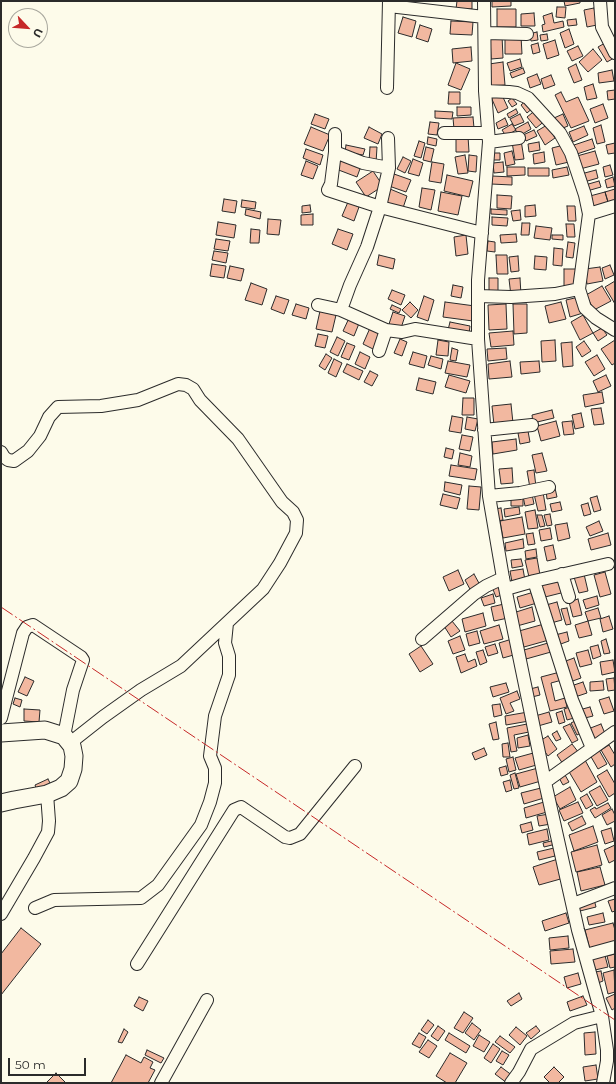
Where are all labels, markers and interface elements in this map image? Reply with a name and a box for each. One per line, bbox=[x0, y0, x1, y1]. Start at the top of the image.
north arrow bbox=[8, 8, 48, 48]
text: U bbox=[30, 26, 46, 40]
scale bar bbox=[10, 1050, 88, 1076]
text: 50 m bbox=[15, 1057, 46, 1072]

